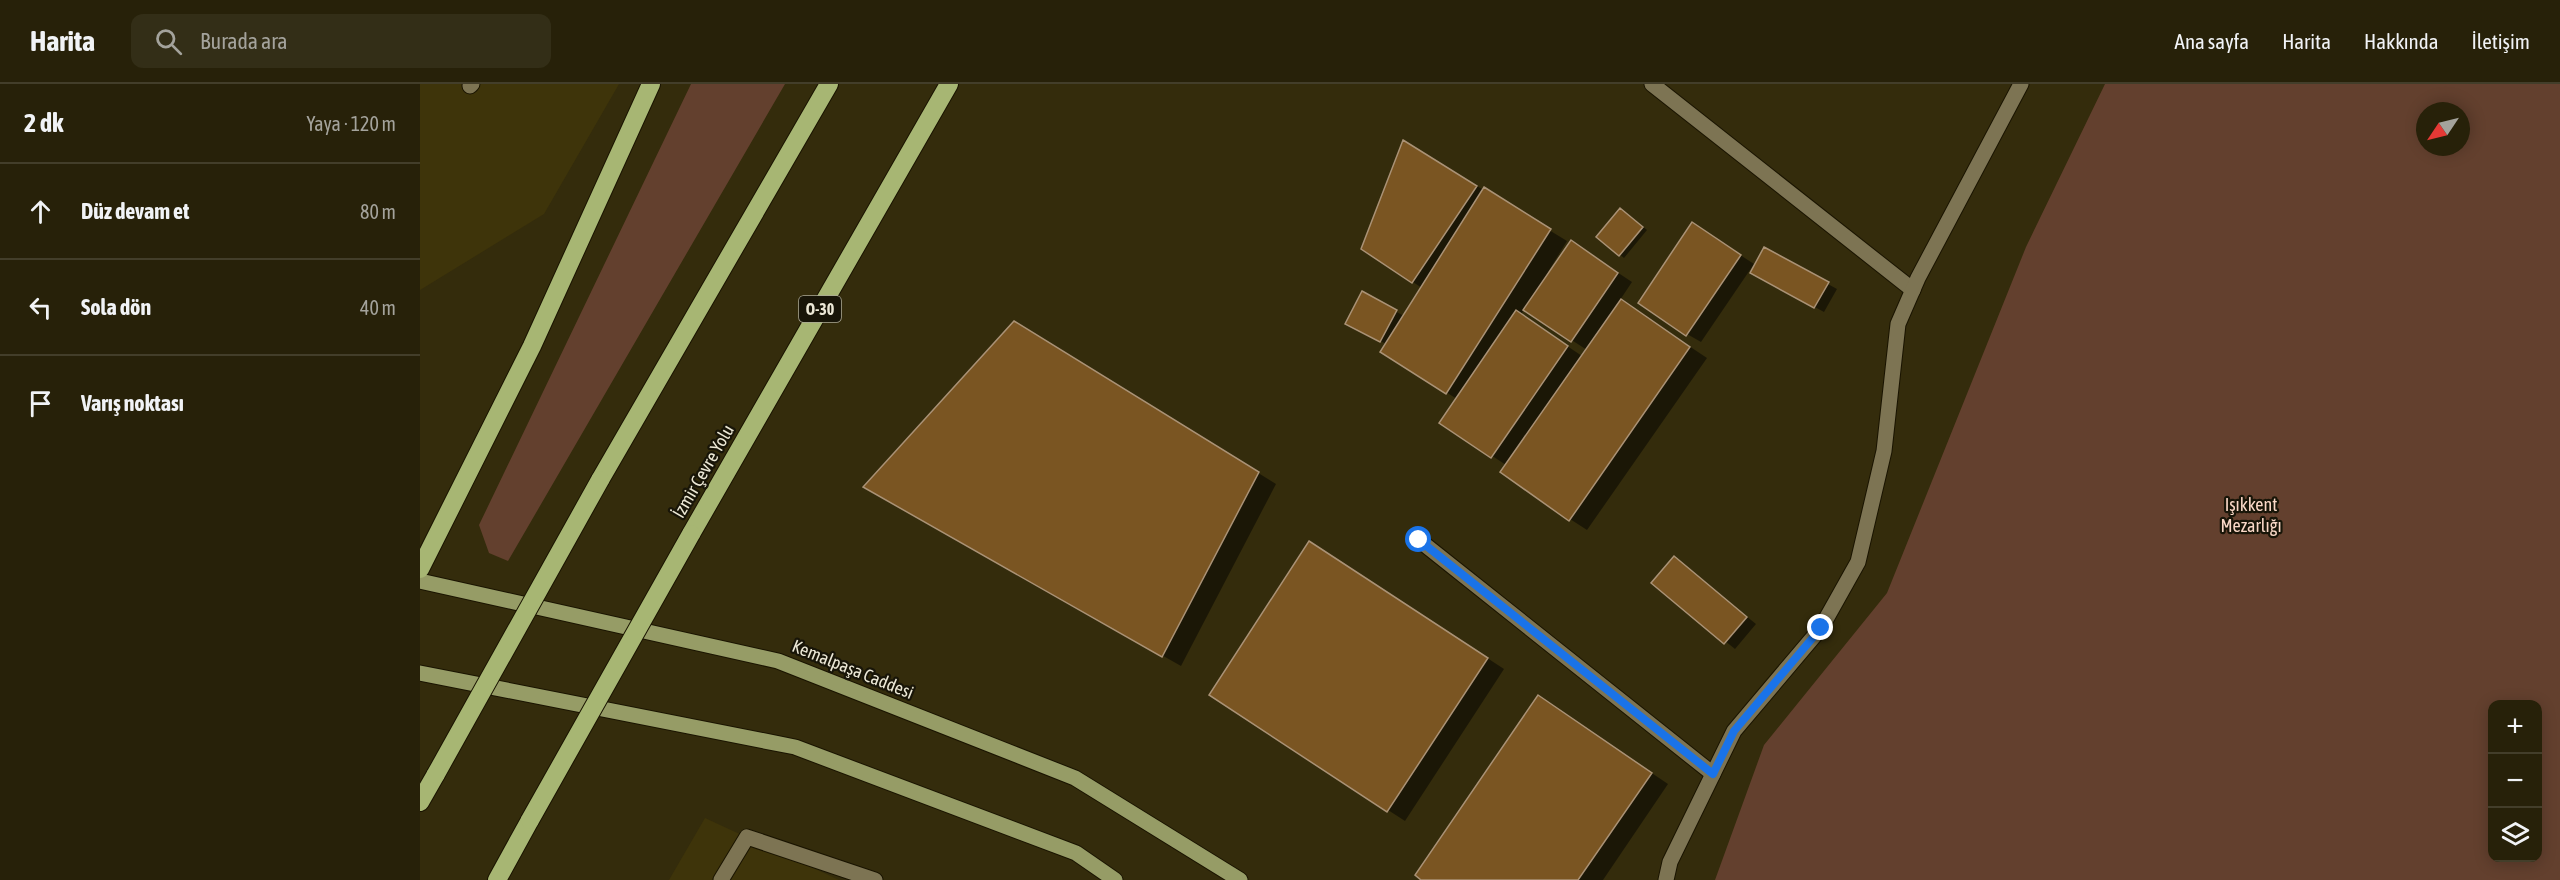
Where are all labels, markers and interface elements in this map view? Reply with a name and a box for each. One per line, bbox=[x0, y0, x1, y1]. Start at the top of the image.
search box bbox=[131, 14, 551, 68]
text: Harita bbox=[30, 25, 95, 57]
icon: search bbox=[152, 25, 185, 58]
text: Burada ara bbox=[200, 28, 288, 54]
text: Ana sayfa bbox=[2175, 29, 2249, 53]
text: Harita bbox=[2282, 29, 2331, 53]
text: Hakkında bbox=[2364, 29, 2439, 53]
text: İletişim bbox=[2472, 29, 2530, 53]
north arrow bbox=[2416, 102, 2470, 156]
text: 2 dk bbox=[24, 108, 64, 138]
text: Yaya · 120 m bbox=[307, 112, 396, 135]
icon: ahead bbox=[24, 195, 57, 228]
text: Düz devam et bbox=[81, 198, 189, 224]
text: 80 m bbox=[360, 200, 396, 223]
icon: left bbox=[24, 291, 57, 324]
text: Sola dön bbox=[81, 294, 151, 320]
text: 40 m bbox=[360, 296, 396, 319]
road number: O-30 bbox=[799, 296, 841, 322]
icon: arrive bbox=[24, 387, 57, 420]
text: Varış noktası bbox=[81, 390, 184, 416]
street label: İzmir Çevre Yolu bbox=[668, 421, 738, 521]
park label: Işıkkent Mezarlığı bbox=[2220, 494, 2282, 536]
route start bbox=[1405, 526, 1431, 552]
route end bbox=[1807, 614, 1833, 640]
street label: Kemalpaşa Caddesi bbox=[789, 635, 917, 703]
map controls bbox=[2488, 700, 2542, 862]
button: + bbox=[2488, 700, 2542, 754]
button: − bbox=[2488, 754, 2542, 808]
button: layers bbox=[2488, 808, 2542, 862]

